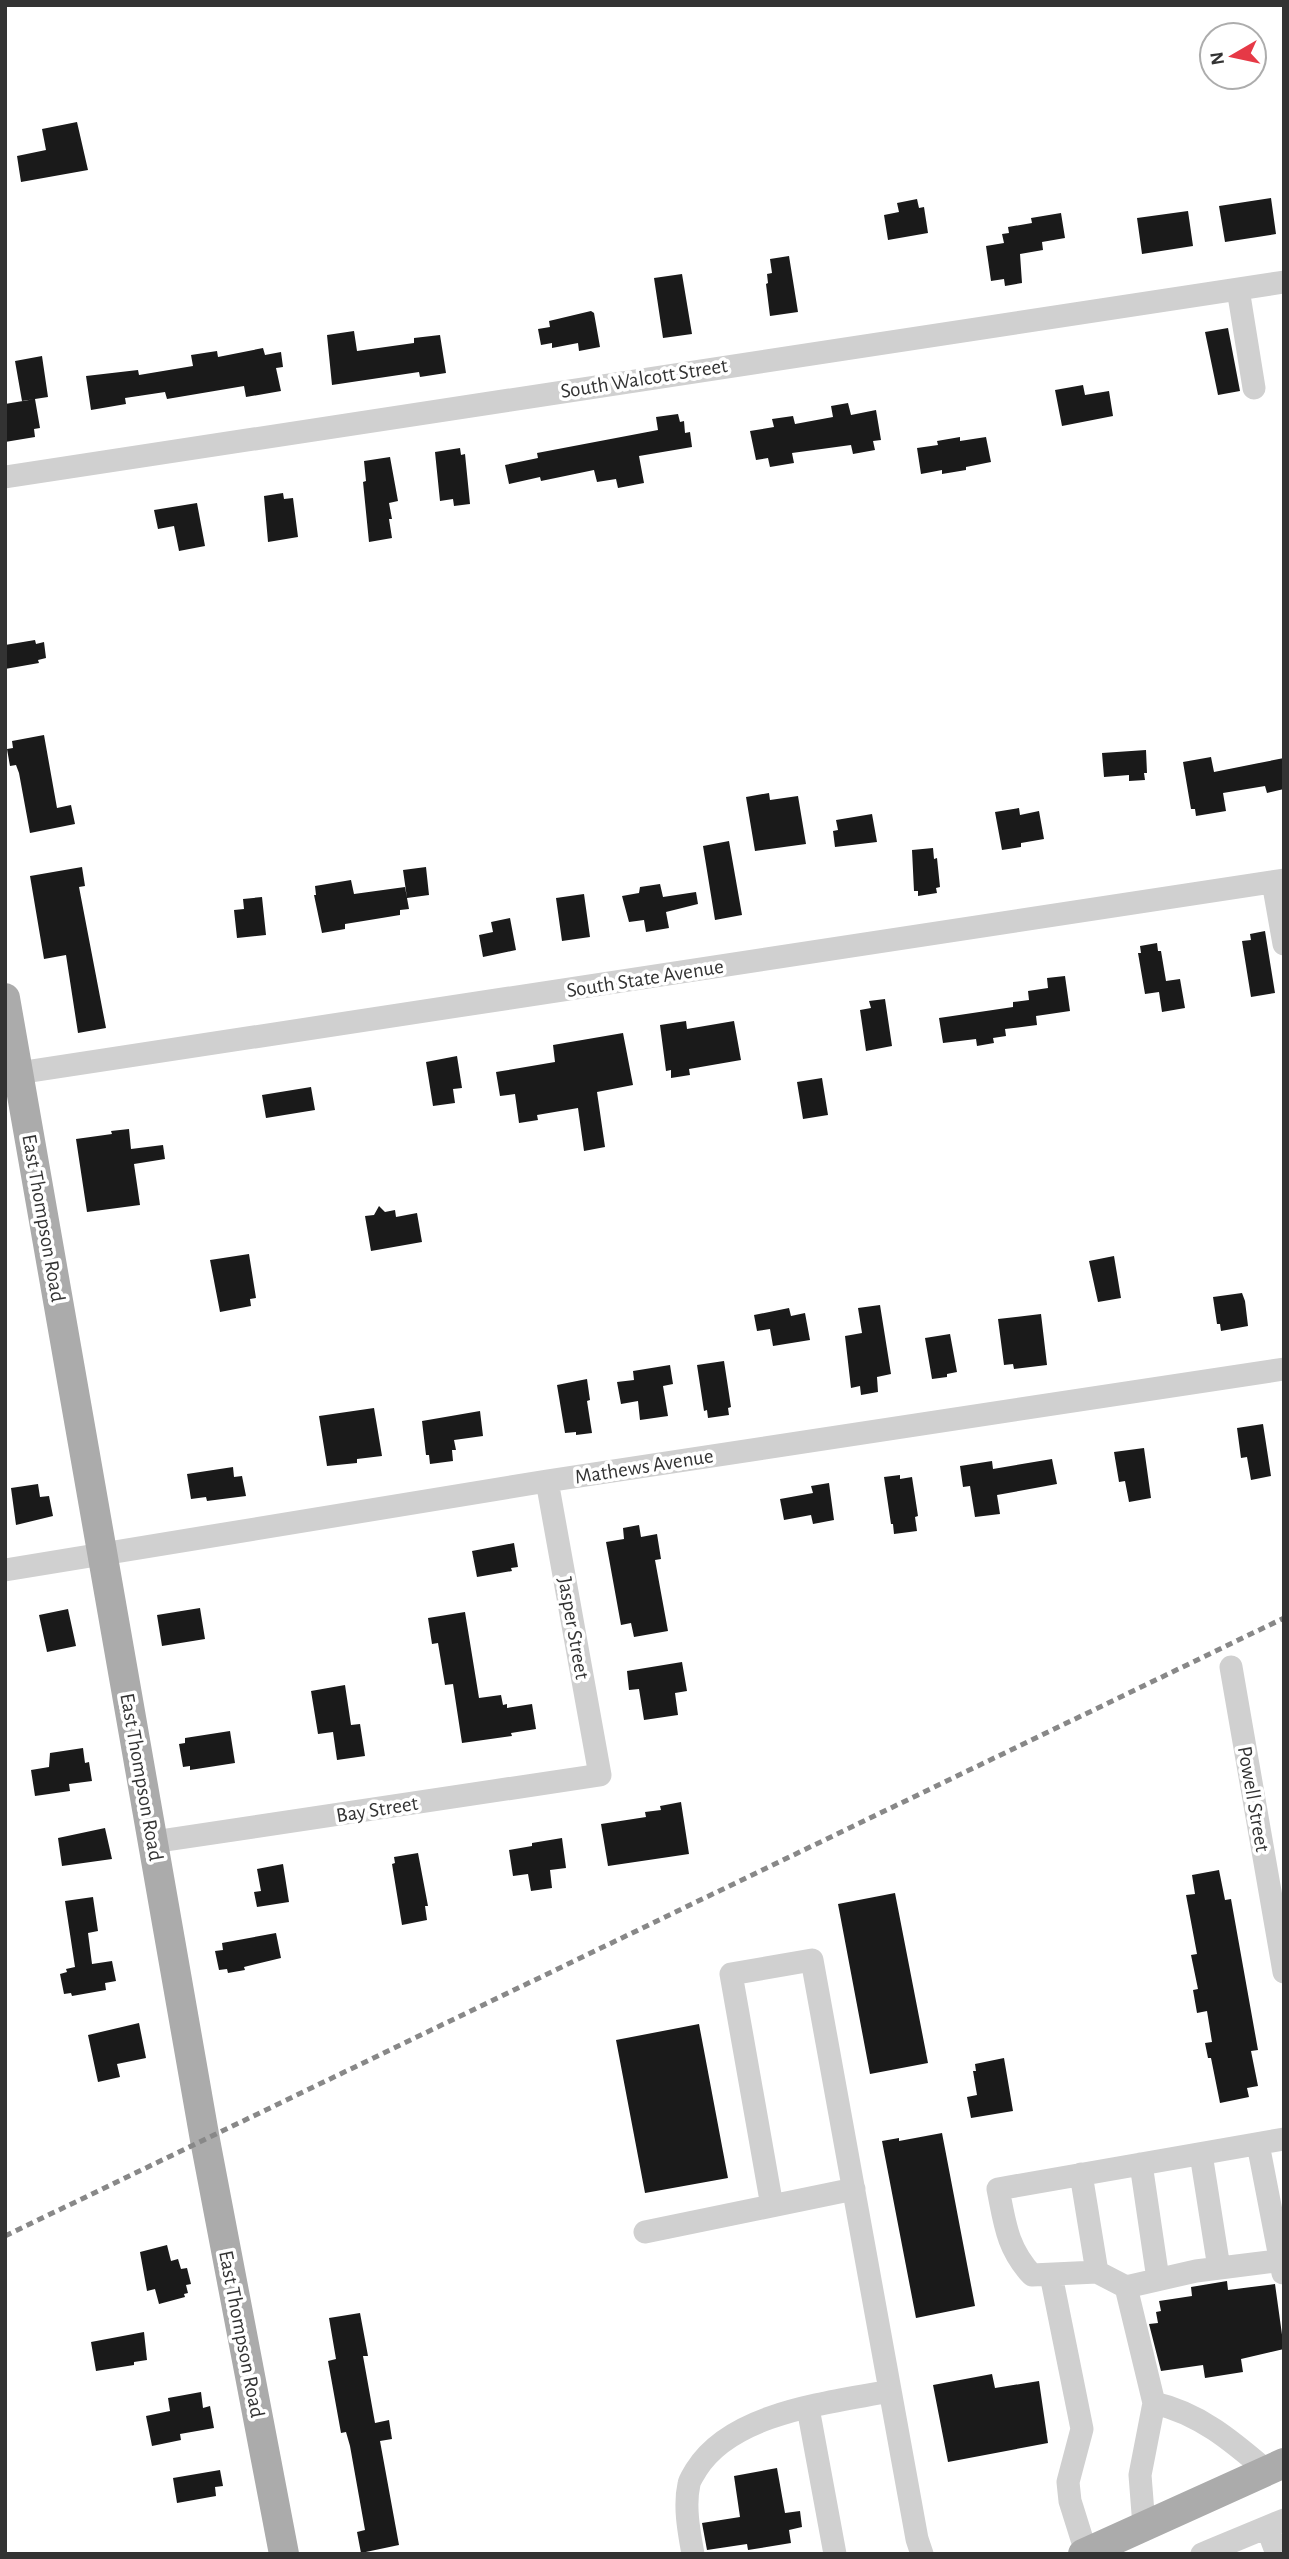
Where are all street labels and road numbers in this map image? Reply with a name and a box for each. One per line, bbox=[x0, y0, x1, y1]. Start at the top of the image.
street label: South Walcott Street bbox=[559, 355, 729, 402]
street label: South State Avenue bbox=[565, 956, 725, 1001]
street label: East Thompson Road bbox=[18, 1133, 69, 1304]
street label: Mathews Avenue bbox=[573, 1445, 715, 1488]
street label: Jasper Street bbox=[554, 1575, 593, 1681]
street label: East Thompson Road bbox=[116, 1692, 167, 1863]
street label: Powell Street bbox=[1234, 1745, 1273, 1854]
street label: Bay Street bbox=[335, 1793, 420, 1826]
street label: East Thompson Road bbox=[215, 2249, 268, 2420]

